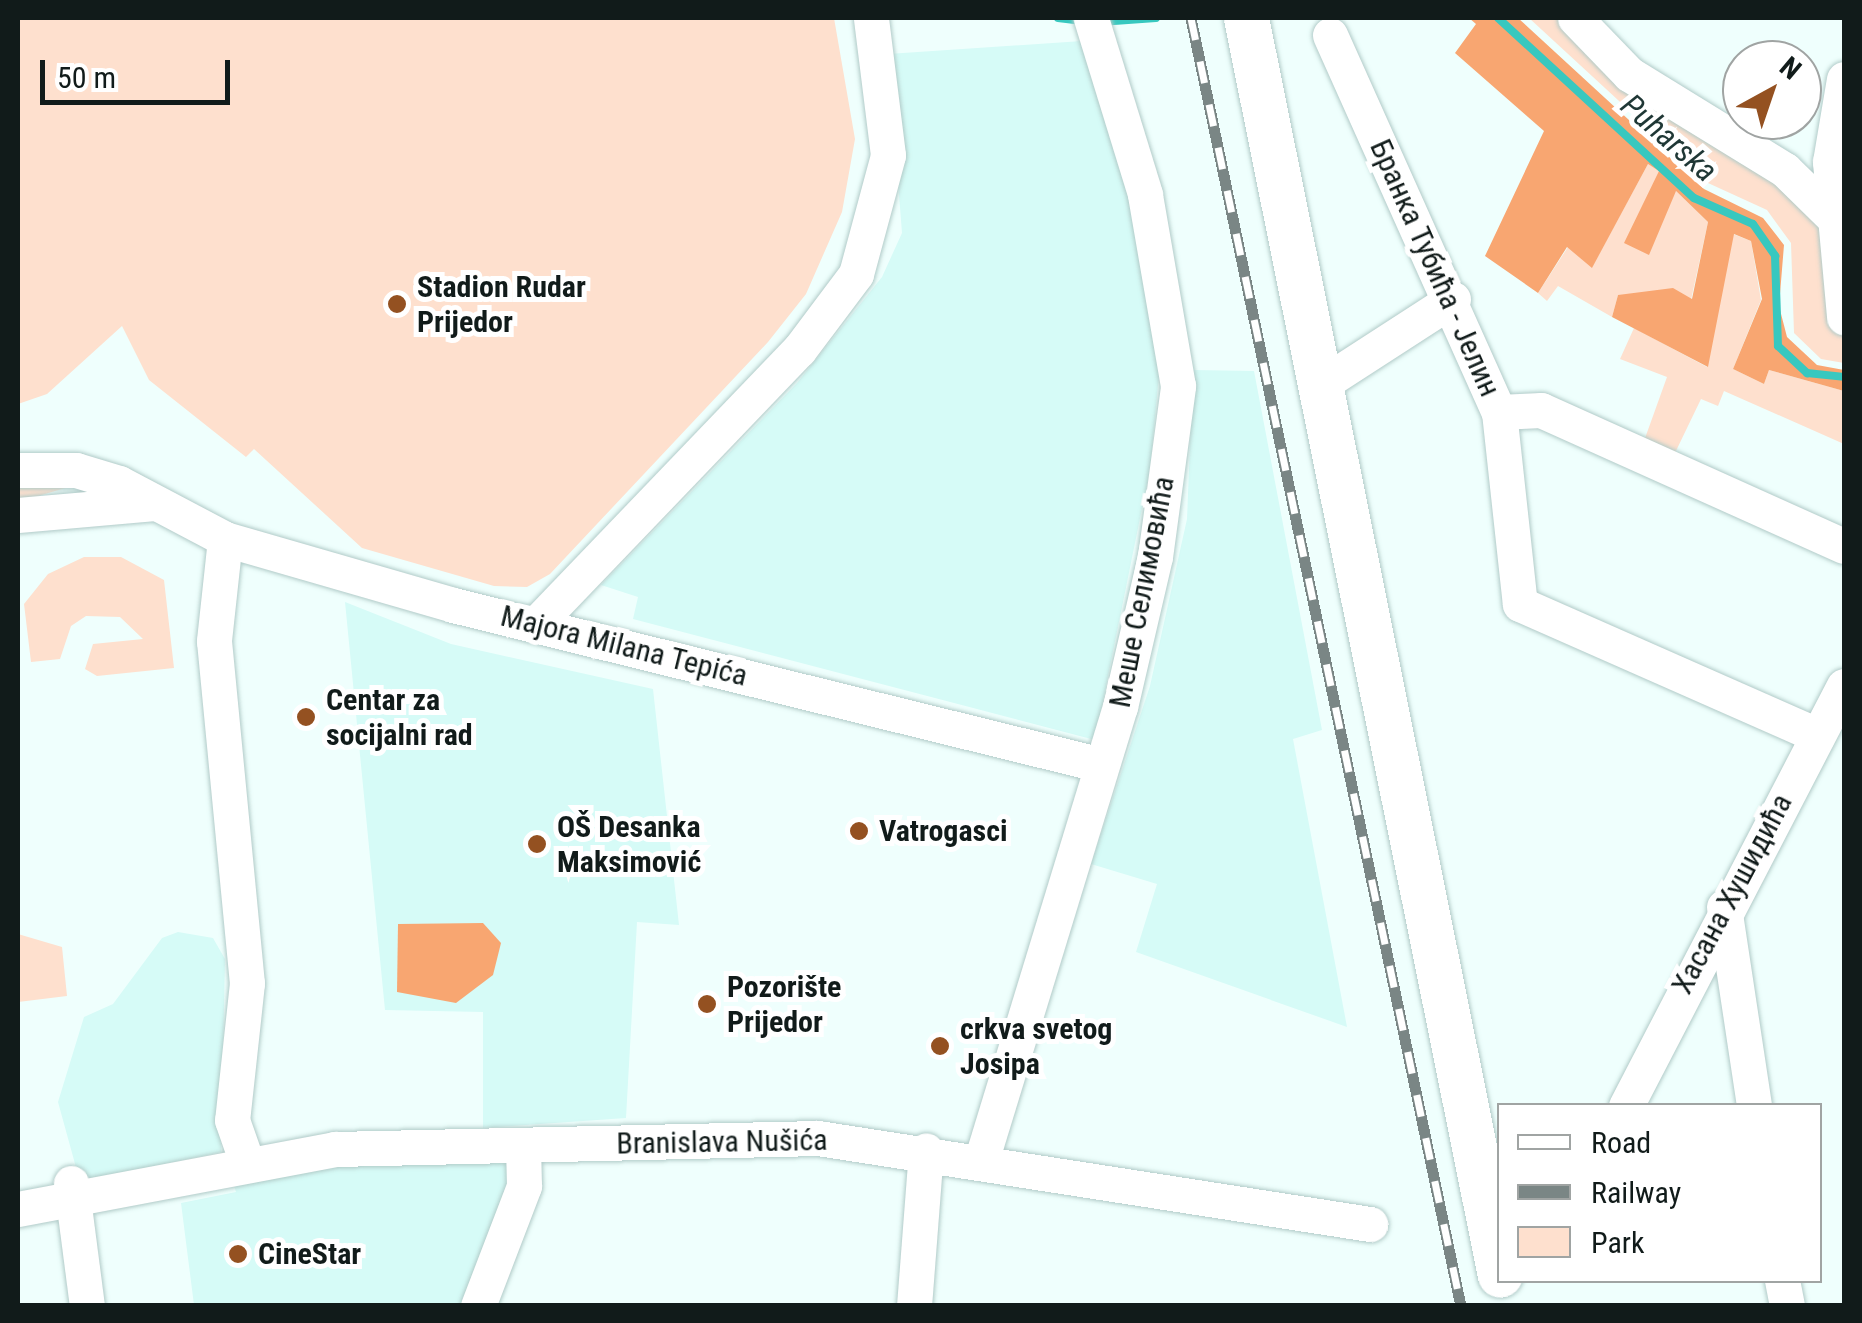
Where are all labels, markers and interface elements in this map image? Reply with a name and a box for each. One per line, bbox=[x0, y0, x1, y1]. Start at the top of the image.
scale bar bbox=[45, 40, 235, 102]
north arrow bbox=[1722, 40, 1822, 140]
text: N bbox=[1773, 50, 1807, 86]
text: 50 m bbox=[57, 60, 116, 95]
water label: Puharska bbox=[1613, 86, 1725, 190]
street label: Бранка Тубића - Јелин bbox=[1362, 134, 1508, 402]
place label: Stadion Rudar Prijedor bbox=[417, 269, 586, 340]
marker: Stadion Rudar Prijedor bbox=[386, 293, 408, 315]
street label: Меше Селимовића bbox=[1102, 473, 1182, 711]
street label: Majora Milana Tepića bbox=[497, 598, 751, 694]
place label: Centar za socijalni rad bbox=[326, 682, 473, 752]
marker: Centar za socijalni rad bbox=[295, 706, 317, 728]
street label: Хасана Хушидића bbox=[1664, 788, 1800, 1000]
place label: OŠ Desanka Maksimović bbox=[557, 809, 701, 880]
place label: Vatrogasci bbox=[879, 813, 1008, 849]
marker: Vatrogasci bbox=[848, 820, 870, 842]
marker: OŠ Desanka Maksimović bbox=[526, 833, 548, 855]
place label: Pozorište Prijedor bbox=[727, 969, 841, 1040]
marker: Pozorište Prijedor bbox=[696, 993, 718, 1015]
place label: crkva svetog Josipa bbox=[960, 1011, 1112, 1082]
marker: crkva svetog Josipa bbox=[929, 1035, 951, 1057]
legend bbox=[1497, 1103, 1822, 1283]
street label: Branislava Nušića bbox=[616, 1122, 828, 1162]
text: Road bbox=[1591, 1125, 1651, 1160]
text: Railway bbox=[1591, 1175, 1681, 1210]
text: Park bbox=[1591, 1225, 1645, 1260]
place label: CineStar bbox=[258, 1236, 361, 1272]
marker: CineStar bbox=[227, 1243, 249, 1265]

